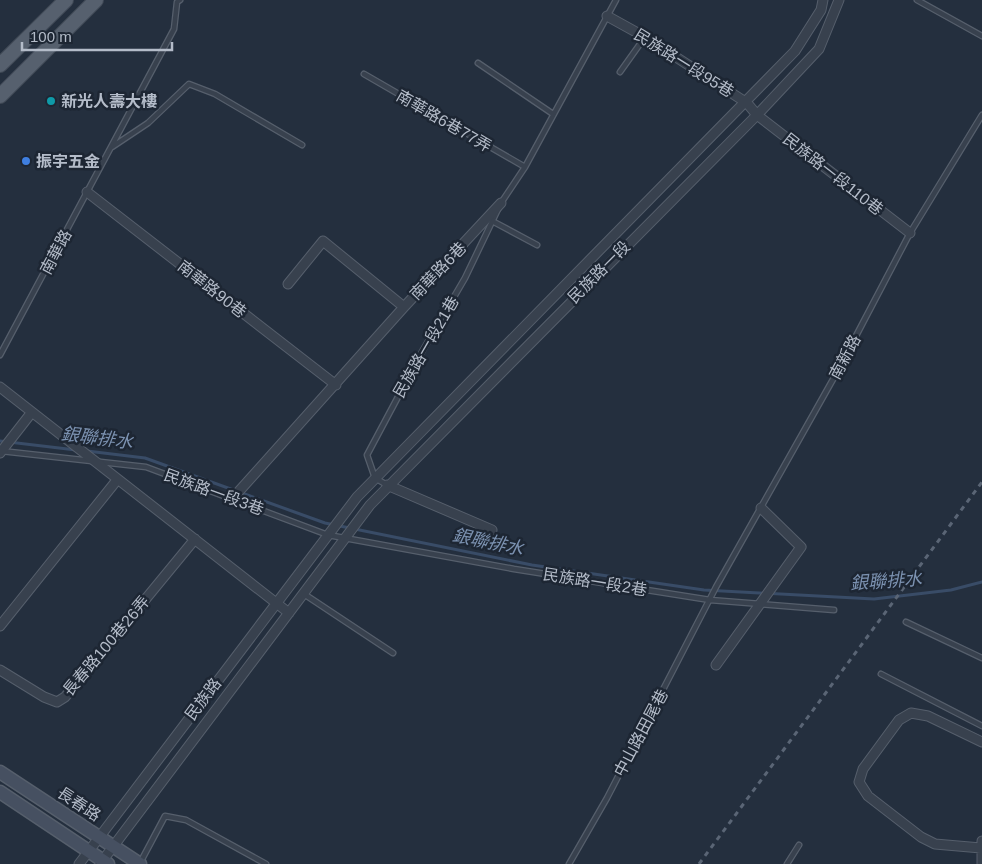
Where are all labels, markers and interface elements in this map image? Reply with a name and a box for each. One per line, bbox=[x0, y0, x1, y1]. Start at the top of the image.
scale bar bbox=[22, 20, 172, 52]
street label: 民族路一段95巷 bbox=[631, 26, 737, 100]
text: 100 m bbox=[30, 28, 72, 45]
street label: 南華路6巷77弄 bbox=[394, 87, 494, 155]
place label: 新光人壽大樓 bbox=[61, 93, 157, 110]
marker: 新光人壽大樓 bbox=[45, 95, 57, 107]
street label: 民族路一段110巷 bbox=[780, 130, 886, 218]
place label: 振宇五金 bbox=[36, 153, 100, 170]
marker: 振宇五金 bbox=[20, 155, 32, 167]
street label: 南華路 bbox=[37, 227, 75, 277]
street label: 民族路一段 bbox=[565, 238, 633, 306]
street label: 南華路6巷 bbox=[407, 239, 469, 303]
street label: 南華路90巷 bbox=[175, 257, 249, 321]
street label: 民族路一段21巷 bbox=[390, 293, 462, 401]
street label: 南新路 bbox=[826, 332, 864, 382]
water label: 銀聯排水 bbox=[60, 424, 135, 452]
street label: 民族路一段3巷 bbox=[162, 466, 266, 518]
water label: 銀聯排水 bbox=[451, 525, 526, 559]
street label: 民族路一段2巷 bbox=[542, 565, 648, 599]
water label: 銀聯排水 bbox=[849, 568, 924, 593]
street label: 長春路100巷26弄 bbox=[59, 593, 153, 699]
street label: 民族路 bbox=[182, 675, 224, 723]
street label: 中山路田尾巷 bbox=[611, 687, 671, 779]
street label: 長春路 bbox=[54, 784, 104, 824]

